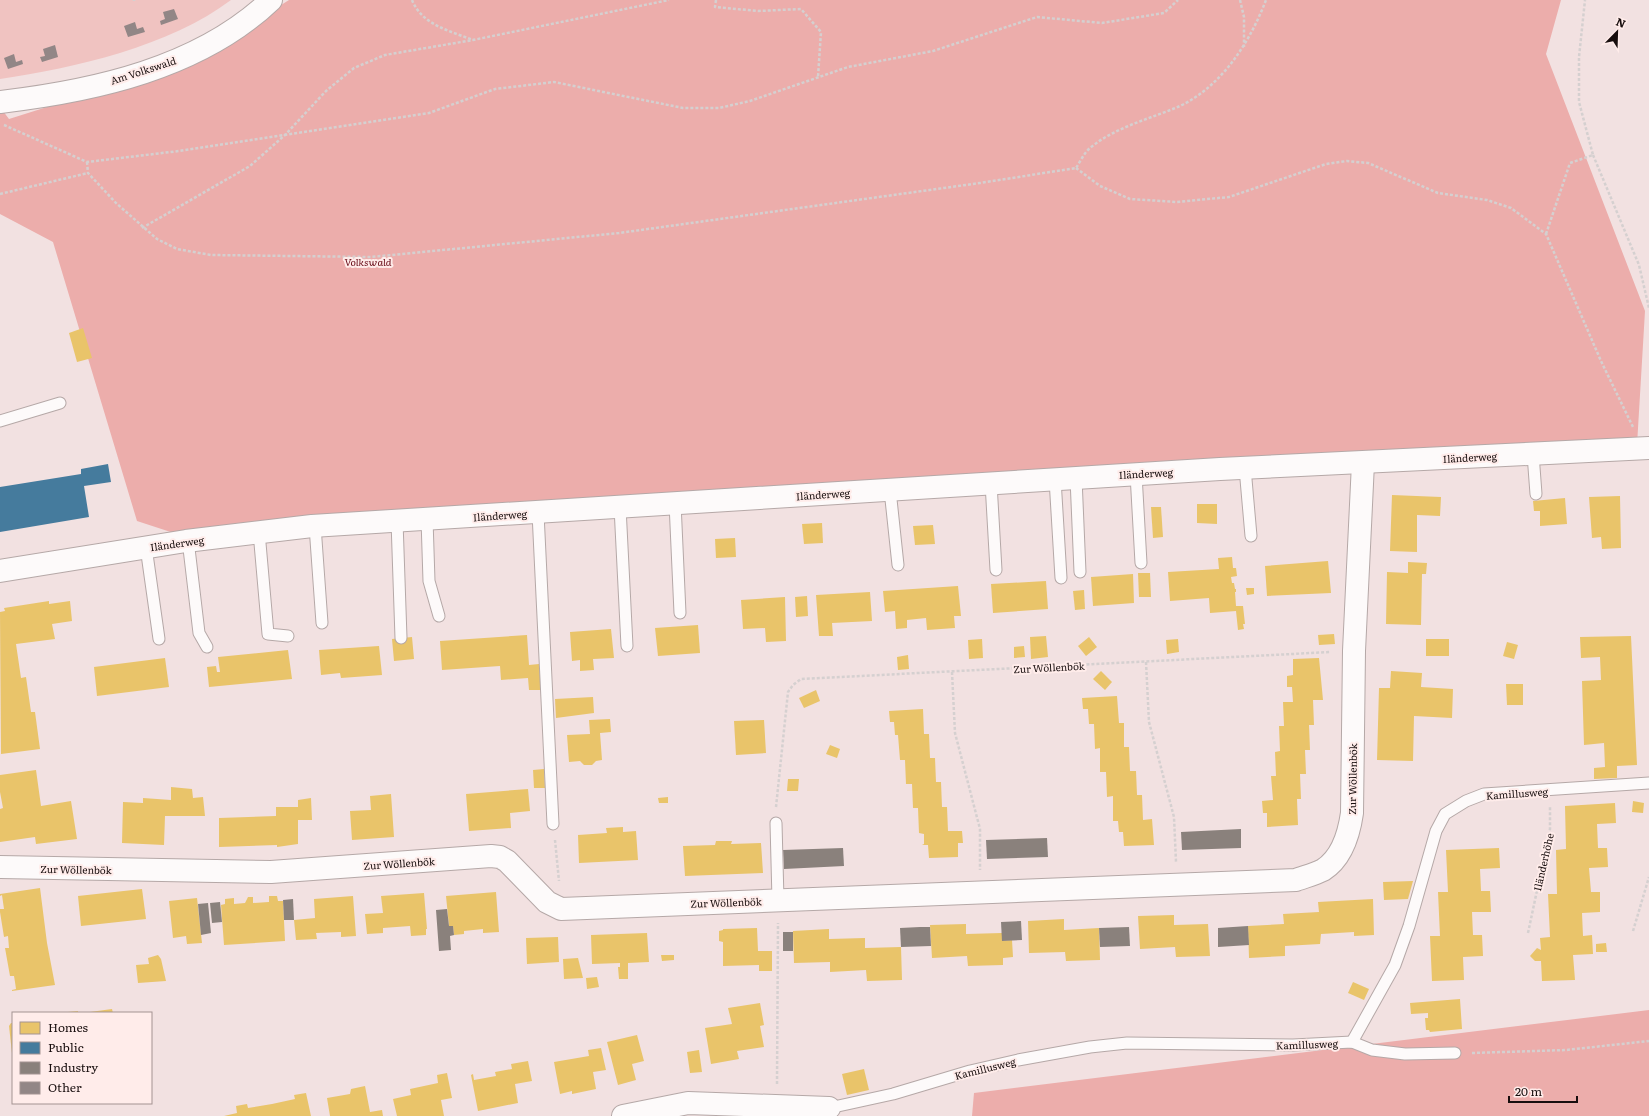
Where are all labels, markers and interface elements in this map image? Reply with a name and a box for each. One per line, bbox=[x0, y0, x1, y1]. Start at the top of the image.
north arrow bbox=[1597, 12, 1637, 52]
text: N bbox=[1614, 13, 1629, 31]
street label: Am Volkswald bbox=[108, 52, 178, 88]
park label: Volkswald bbox=[345, 254, 392, 269]
street label: Iländerweg bbox=[1442, 448, 1498, 466]
street label: Iländerweg bbox=[1118, 464, 1174, 482]
street label: Iländerweg bbox=[795, 485, 851, 503]
street label: Iländerweg bbox=[472, 506, 528, 524]
street label: Iländerweg bbox=[149, 532, 205, 554]
street label: Zur Wöllenbök bbox=[1013, 658, 1086, 676]
street label: Zur Wöllenbök bbox=[1344, 742, 1360, 815]
street label: Kamillusweg bbox=[1485, 783, 1549, 803]
street label: Iländerhöhe bbox=[1529, 832, 1557, 892]
street label: Zur Wöllenbök bbox=[363, 853, 436, 873]
street label: Zur Wöllenbök bbox=[40, 861, 113, 877]
street label: Zur Wöllenbök bbox=[690, 893, 763, 911]
legend bbox=[12, 1012, 152, 1104]
text: Homes bbox=[48, 1018, 88, 1036]
street label: Kamillusweg bbox=[1276, 1035, 1339, 1053]
text: Public bbox=[48, 1038, 84, 1056]
street label: Kamillusweg bbox=[953, 1053, 1017, 1083]
text: Industry bbox=[48, 1058, 98, 1076]
text: Other bbox=[48, 1078, 82, 1096]
scale bar bbox=[1509, 1078, 1577, 1104]
text: 20 m bbox=[1515, 1082, 1542, 1100]

